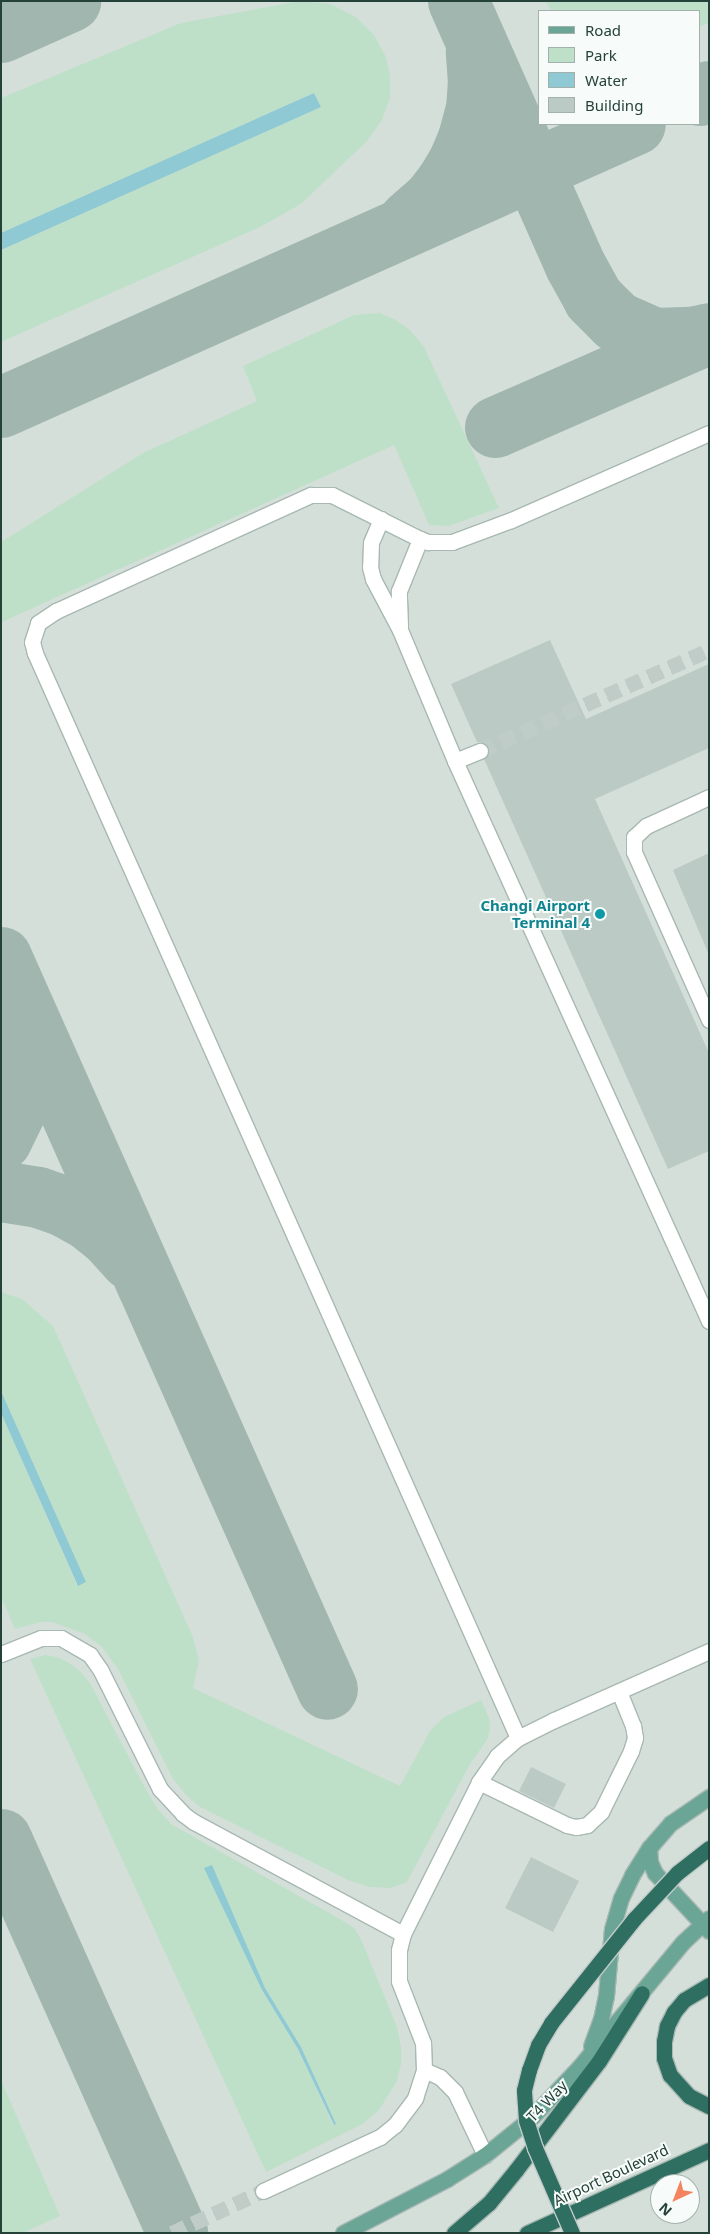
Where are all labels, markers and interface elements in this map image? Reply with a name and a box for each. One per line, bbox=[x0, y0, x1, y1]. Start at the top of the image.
legend bbox=[538, 10, 700, 125]
text: Road bbox=[585, 20, 621, 40]
text: Park bbox=[585, 45, 617, 65]
text: Water bbox=[585, 70, 627, 90]
text: Building bbox=[585, 95, 643, 115]
place label: Changi Airport Terminal 4 bbox=[480, 896, 590, 931]
marker: Changi Airport Terminal 4 bbox=[594, 908, 606, 920]
street label: T4 Way bbox=[523, 2077, 571, 2125]
street label: Airport Boulevard bbox=[551, 2140, 671, 2210]
north arrow bbox=[650, 2174, 700, 2224]
text: N bbox=[654, 2199, 676, 2220]

